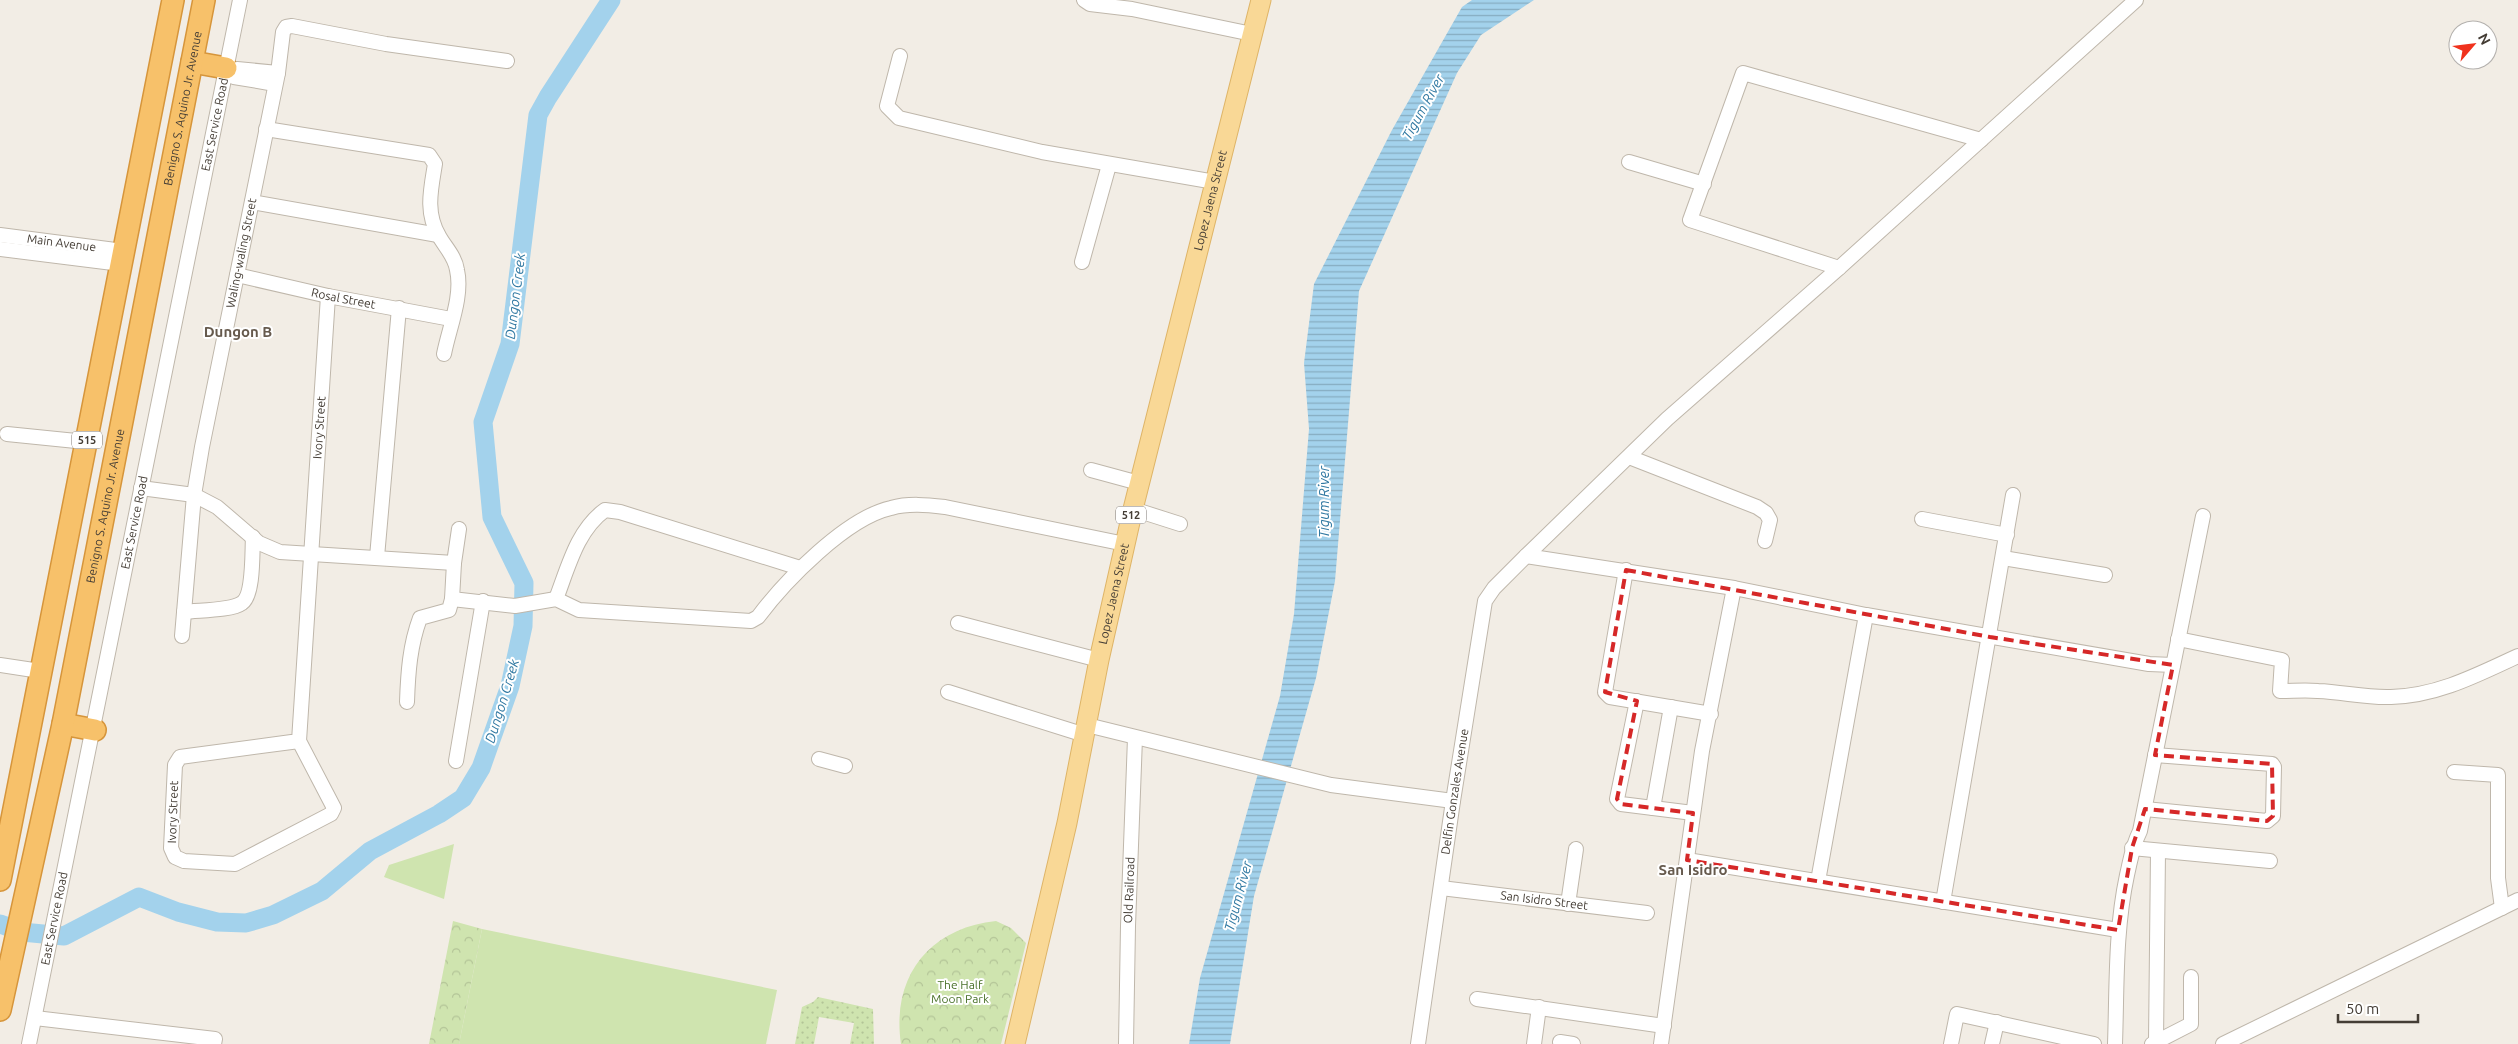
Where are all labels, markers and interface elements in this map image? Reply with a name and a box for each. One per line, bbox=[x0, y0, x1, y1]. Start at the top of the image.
north arrow bbox=[2448, 20, 2498, 70]
street label: Benigno S. Aquino Jr. Avenue bbox=[161, 30, 204, 187]
text: N bbox=[2475, 31, 2494, 47]
water label: Tigum River bbox=[1399, 71, 1448, 142]
street label: East Service Road bbox=[199, 77, 230, 172]
street label: Lopez Jaena Street bbox=[1191, 149, 1229, 252]
street label: Waling-waling Street bbox=[223, 197, 258, 309]
street label: Main Avenue bbox=[26, 232, 97, 253]
water label: Dungon Creek bbox=[502, 251, 528, 340]
street label: Rosal Street bbox=[310, 285, 377, 311]
district label: Dungon B bbox=[204, 323, 272, 340]
street label: Ivory Street bbox=[310, 396, 327, 459]
street label: Benigno S. Aquino Jr. Avenue bbox=[84, 428, 126, 584]
road number: 515 bbox=[72, 432, 102, 448]
water label: Tigum River bbox=[1316, 465, 1332, 538]
street label: East Service Road bbox=[118, 475, 150, 570]
road number: 512 bbox=[1116, 506, 1146, 524]
street label: Lopez Jaena Street bbox=[1096, 542, 1131, 645]
water label: Dungon Creek bbox=[482, 656, 523, 745]
street label: Delfin Gonzales Avenue bbox=[1438, 728, 1470, 855]
street label: Ivory Street bbox=[165, 780, 180, 844]
street label: Old Railroad bbox=[1121, 856, 1137, 924]
water label: Tigum River bbox=[1221, 858, 1255, 933]
district label: San Isidro bbox=[1659, 861, 1727, 878]
street label: East Service Road bbox=[38, 871, 70, 966]
street label: San Isidro Street bbox=[1500, 888, 1589, 912]
park label: The Half Moon Park bbox=[931, 978, 989, 1005]
scale bar bbox=[2338, 992, 2418, 1024]
text: 50 m bbox=[2346, 1000, 2379, 1017]

